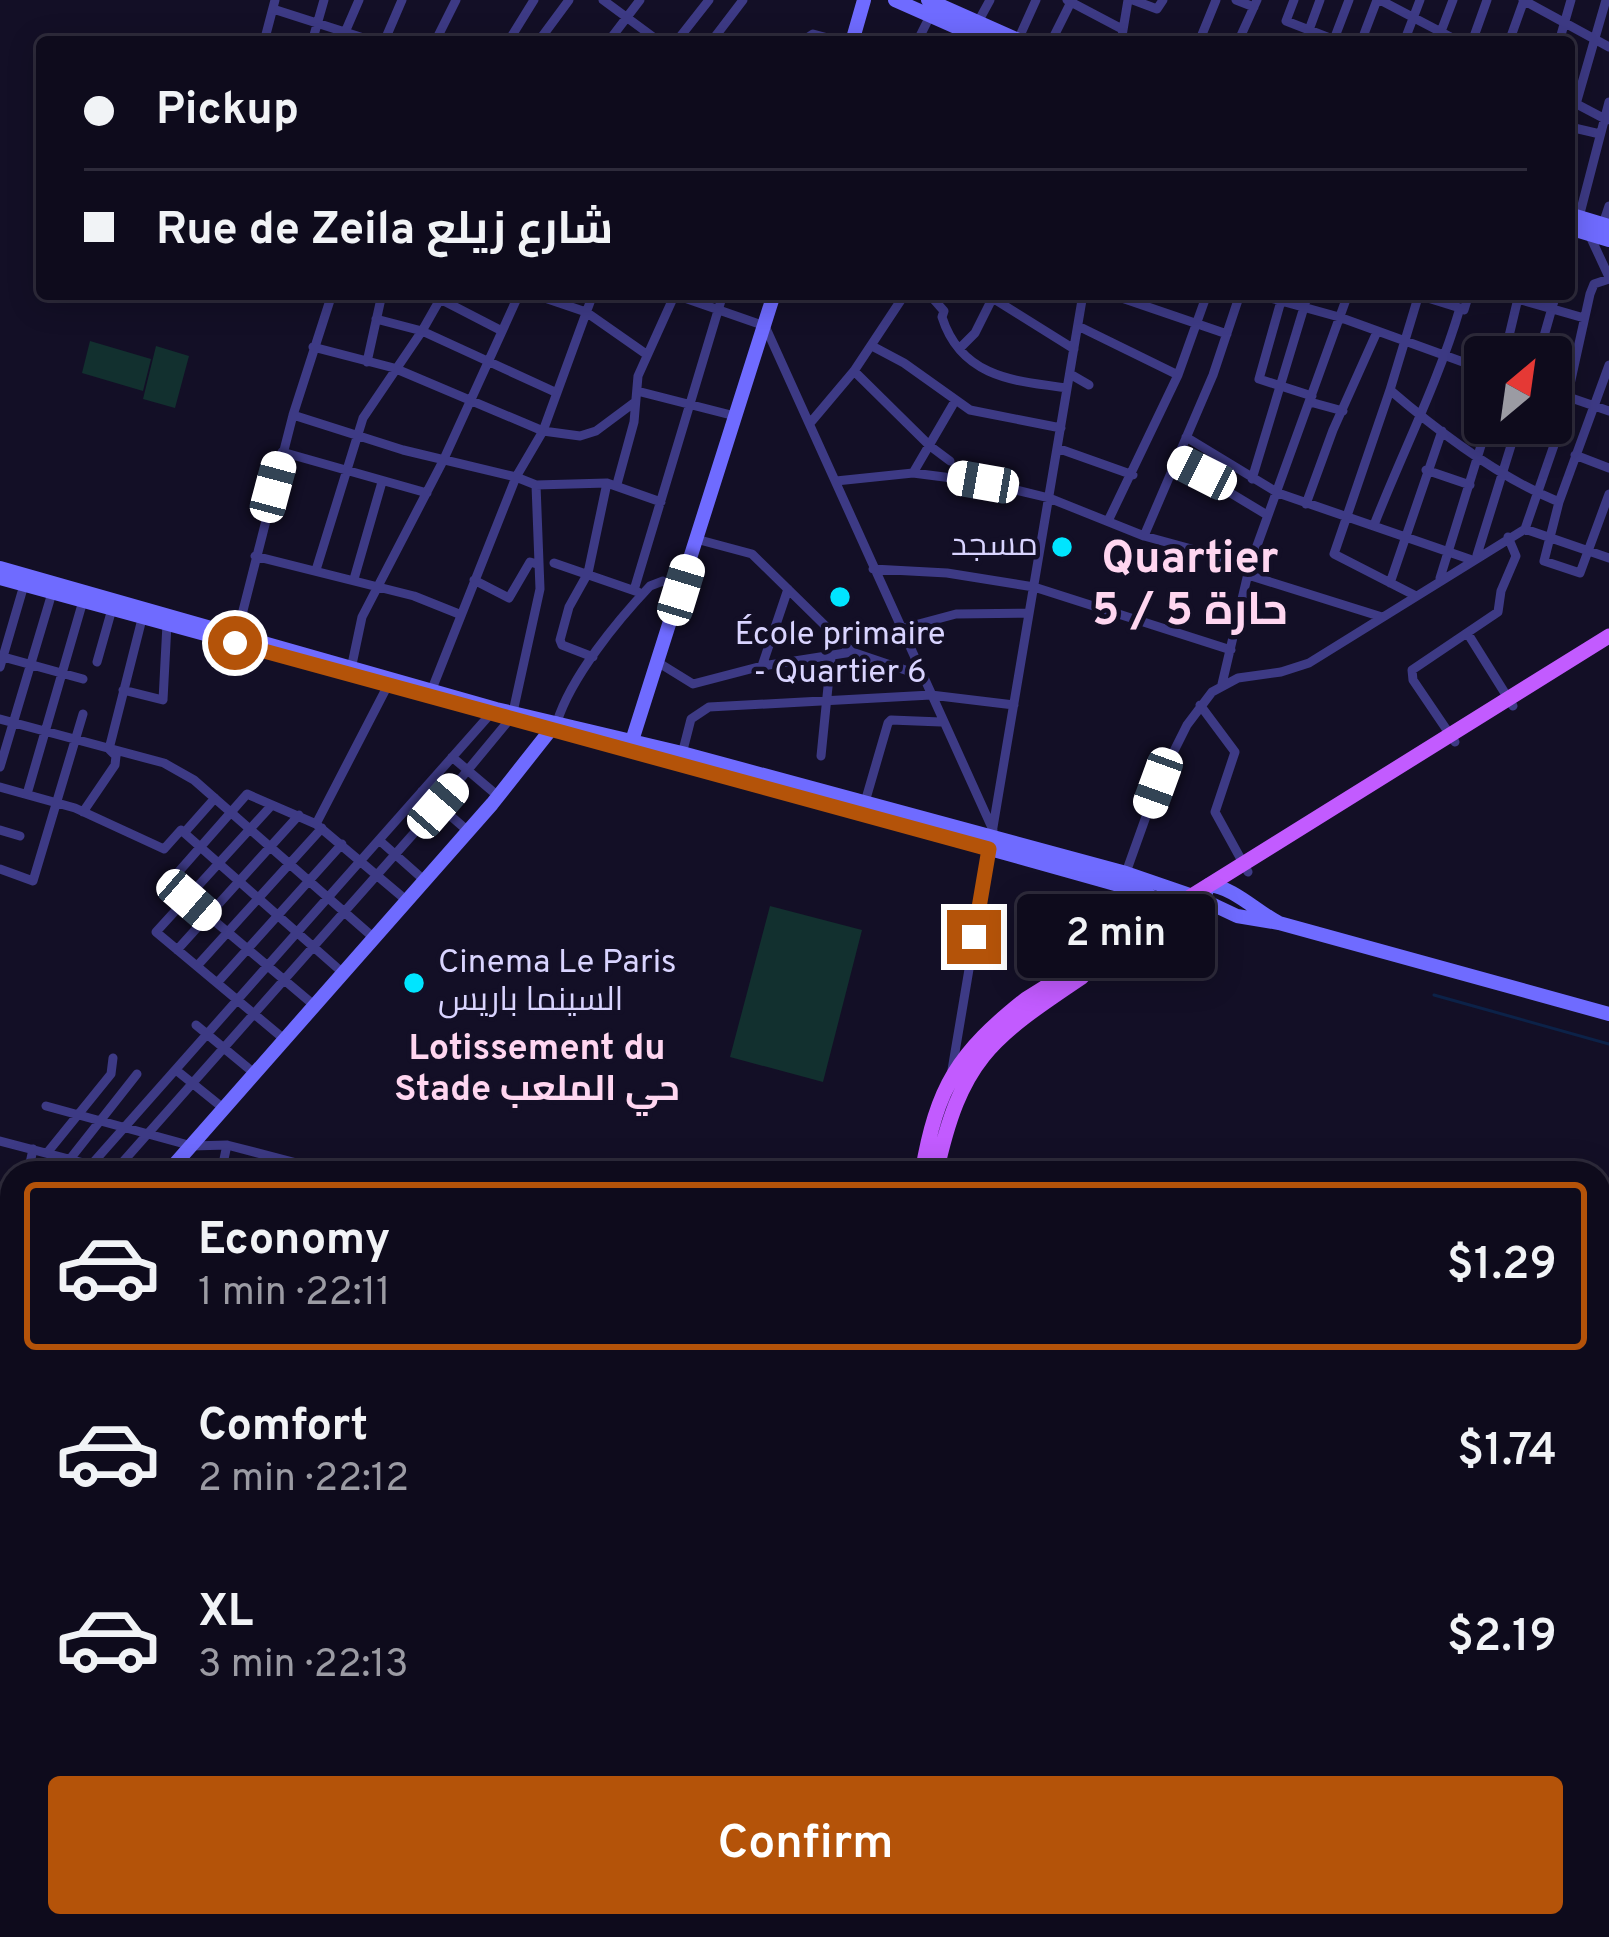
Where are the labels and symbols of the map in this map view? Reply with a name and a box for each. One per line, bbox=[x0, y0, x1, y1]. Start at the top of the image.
north arrow bbox=[1464, 336, 1572, 444]
car bbox=[1162, 441, 1242, 505]
car bbox=[246, 448, 300, 526]
car bbox=[944, 458, 1022, 506]
place label: مسجد bbox=[951, 526, 1038, 568]
district label: Quartier 5 / حارة 5 bbox=[1092, 532, 1288, 641]
marker: مسجد bbox=[1049, 534, 1075, 560]
car bbox=[653, 550, 709, 630]
marker: École primaire - Quartier 6 bbox=[827, 584, 853, 610]
place label: École primaire - Quartier 6 bbox=[734, 614, 946, 695]
route start bbox=[208, 616, 262, 670]
car bbox=[1129, 743, 1187, 823]
car bbox=[401, 767, 475, 845]
car bbox=[150, 863, 228, 937]
callout: 2 min bbox=[1016, 895, 1214, 979]
route end bbox=[947, 910, 1001, 964]
place label: Cinema Le Paris السينما باريس bbox=[438, 943, 677, 1023]
marker: Cinema Le Paris السينما باريس bbox=[401, 970, 427, 996]
district label: Lotissement du Stade حي الملعب bbox=[394, 1027, 680, 1117]

